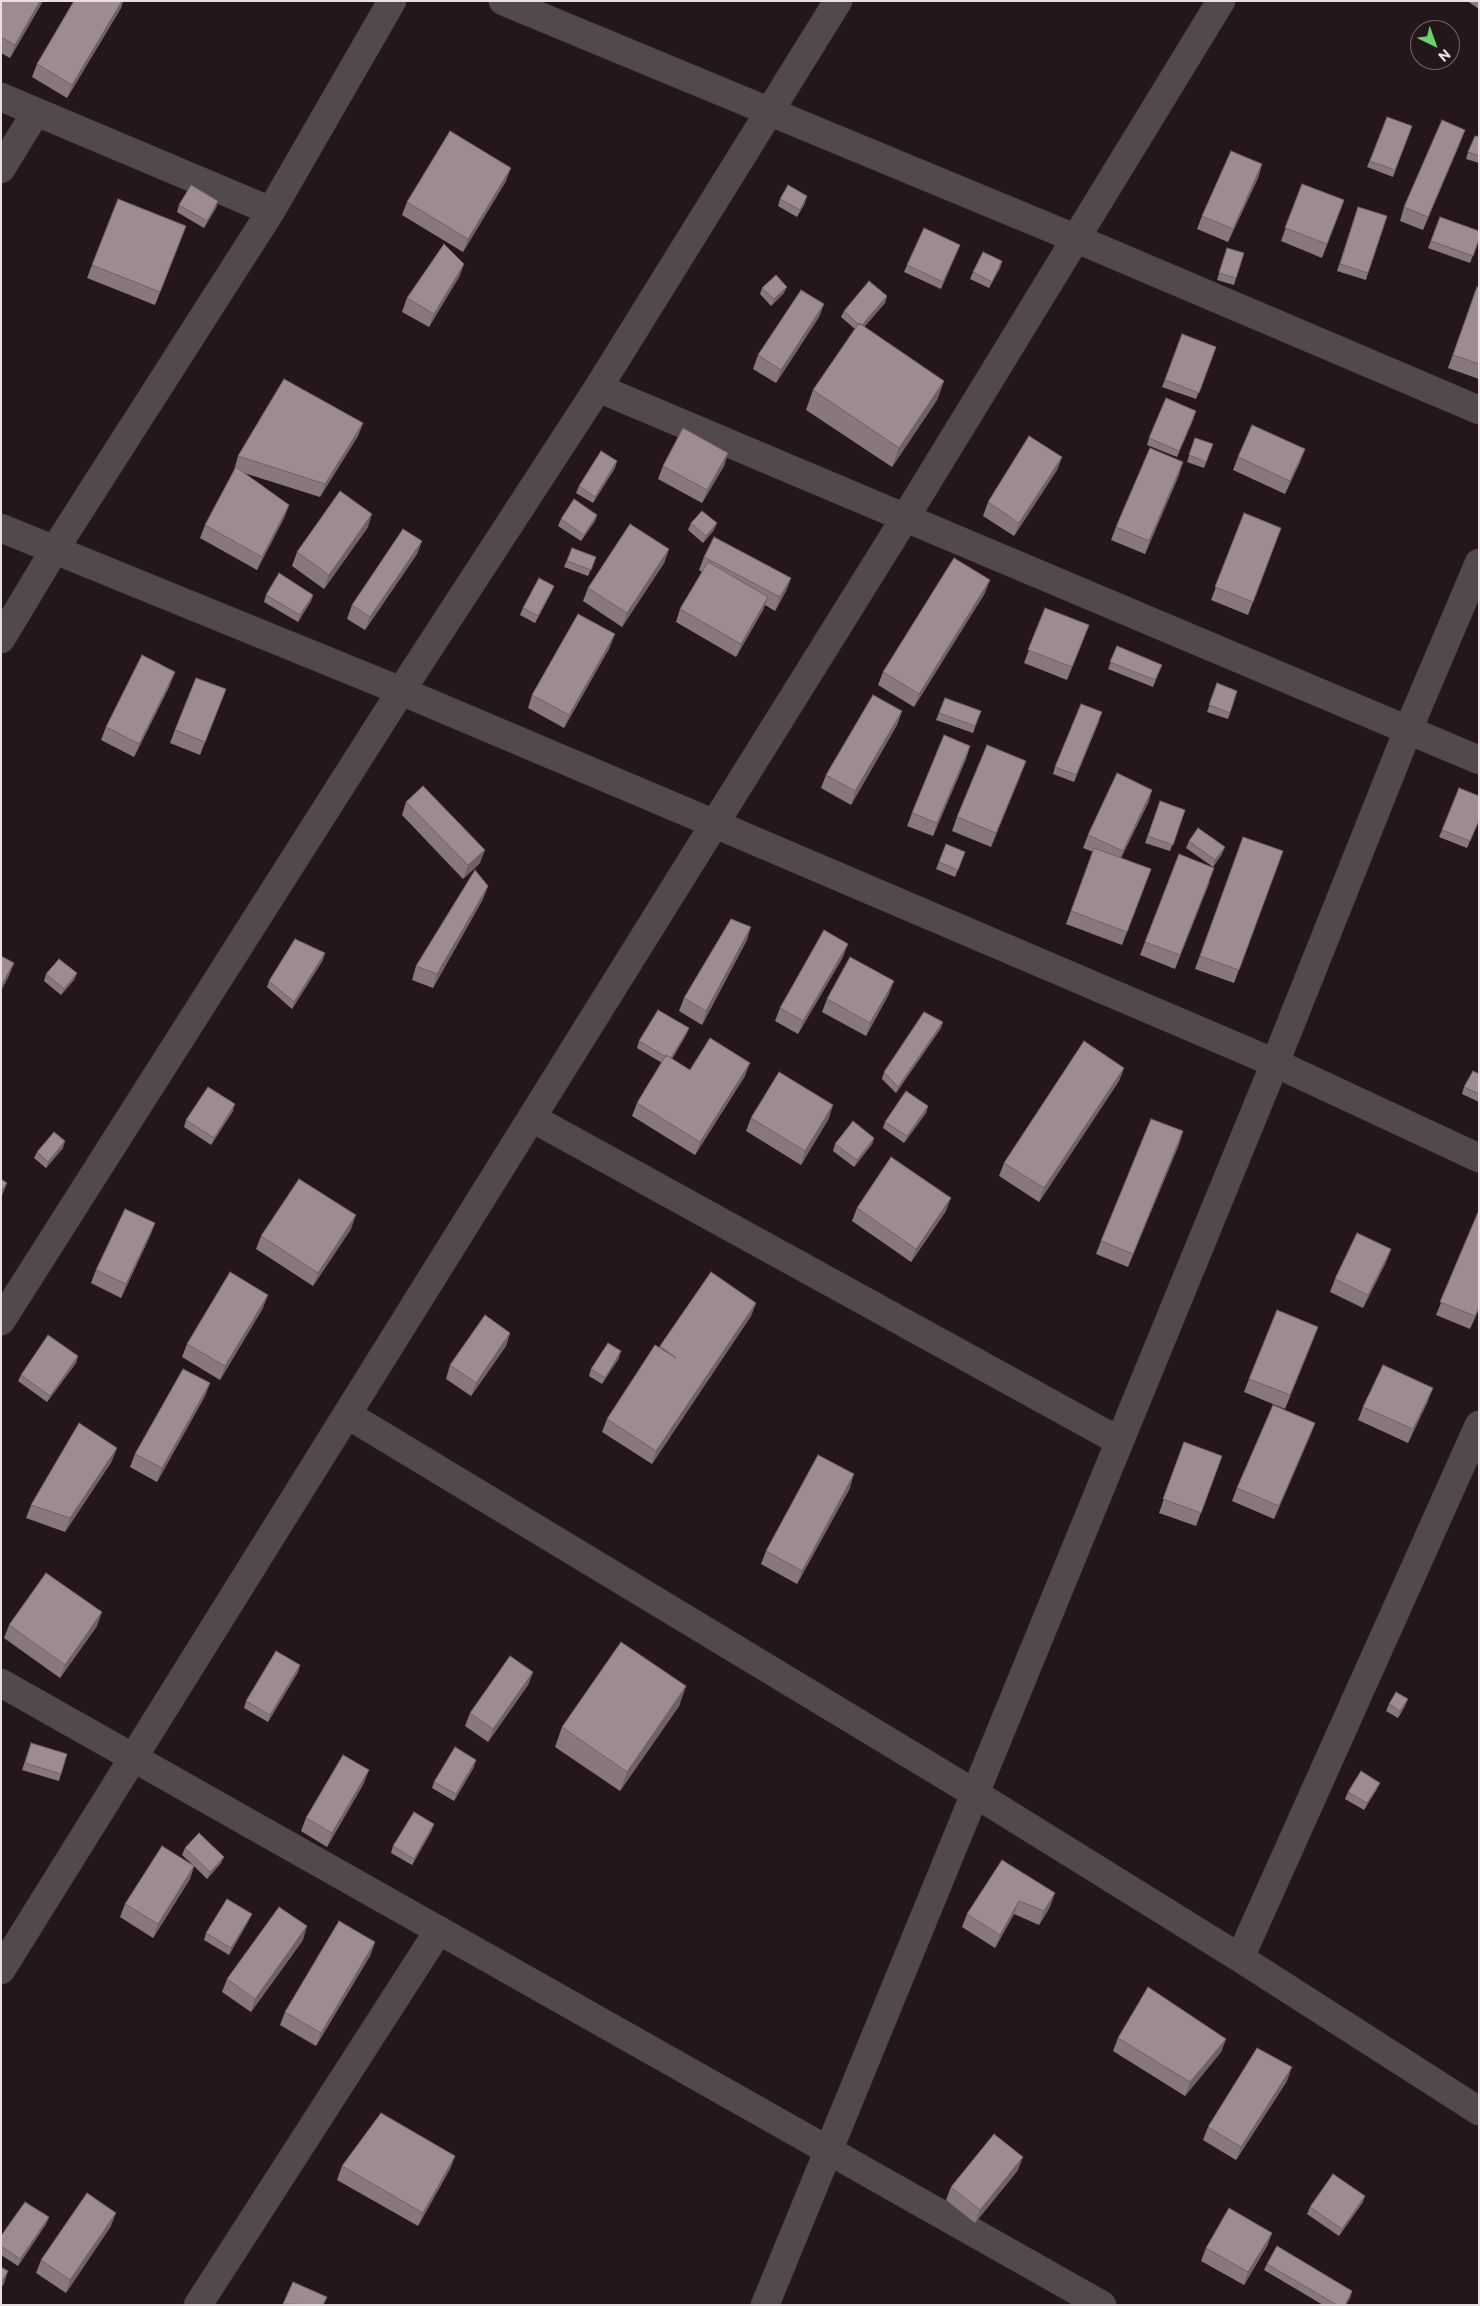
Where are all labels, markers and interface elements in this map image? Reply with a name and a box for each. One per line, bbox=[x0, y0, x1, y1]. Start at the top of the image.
north arrow bbox=[1410, 20, 1460, 70]
text: N bbox=[1435, 46, 1454, 66]

